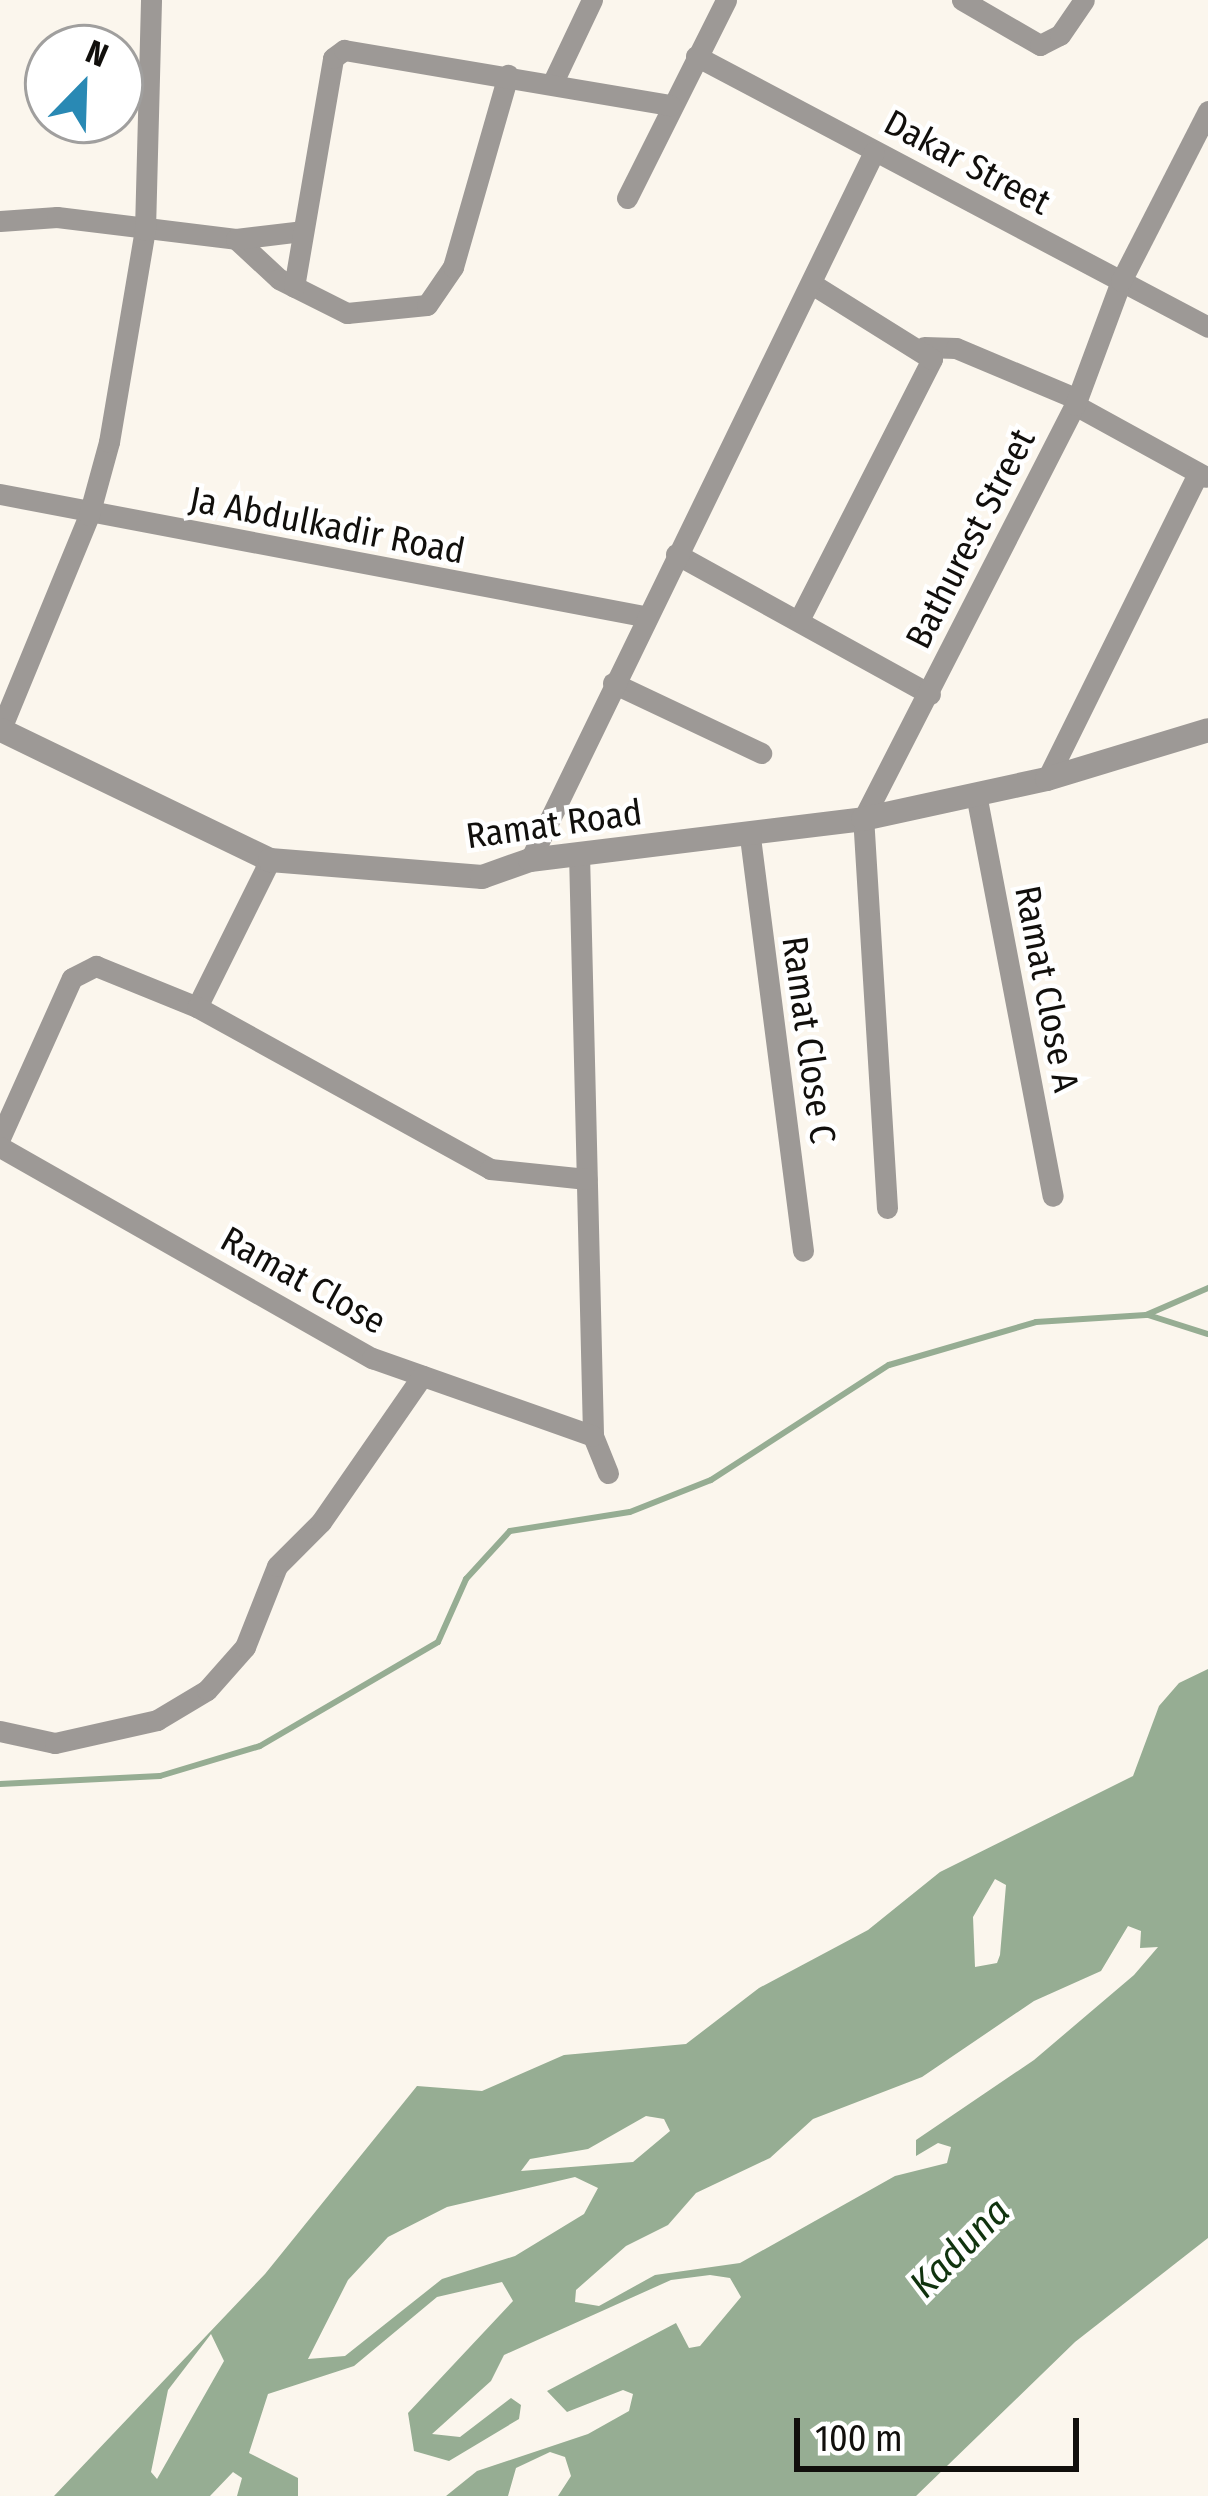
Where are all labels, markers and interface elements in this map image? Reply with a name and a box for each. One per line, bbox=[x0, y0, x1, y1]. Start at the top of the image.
north arrow bbox=[24, 24, 144, 144]
text: N bbox=[80, 31, 114, 76]
street label: Dakar Street bbox=[877, 101, 1057, 225]
street label: Bathurest Street bbox=[897, 422, 1045, 656]
street label: Ja Abdulkadir Road bbox=[186, 478, 468, 574]
street label: Ramat Road bbox=[463, 791, 645, 859]
street label: Ramat Close A bbox=[1005, 882, 1087, 1096]
street label: Ramat Close C bbox=[772, 934, 844, 1146]
street label: Ramat Close bbox=[213, 1218, 393, 1344]
water label: Kaduna bbox=[900, 2188, 1020, 2308]
scale bar bbox=[800, 2394, 1085, 2468]
text: 100 m bbox=[815, 2417, 903, 2461]

